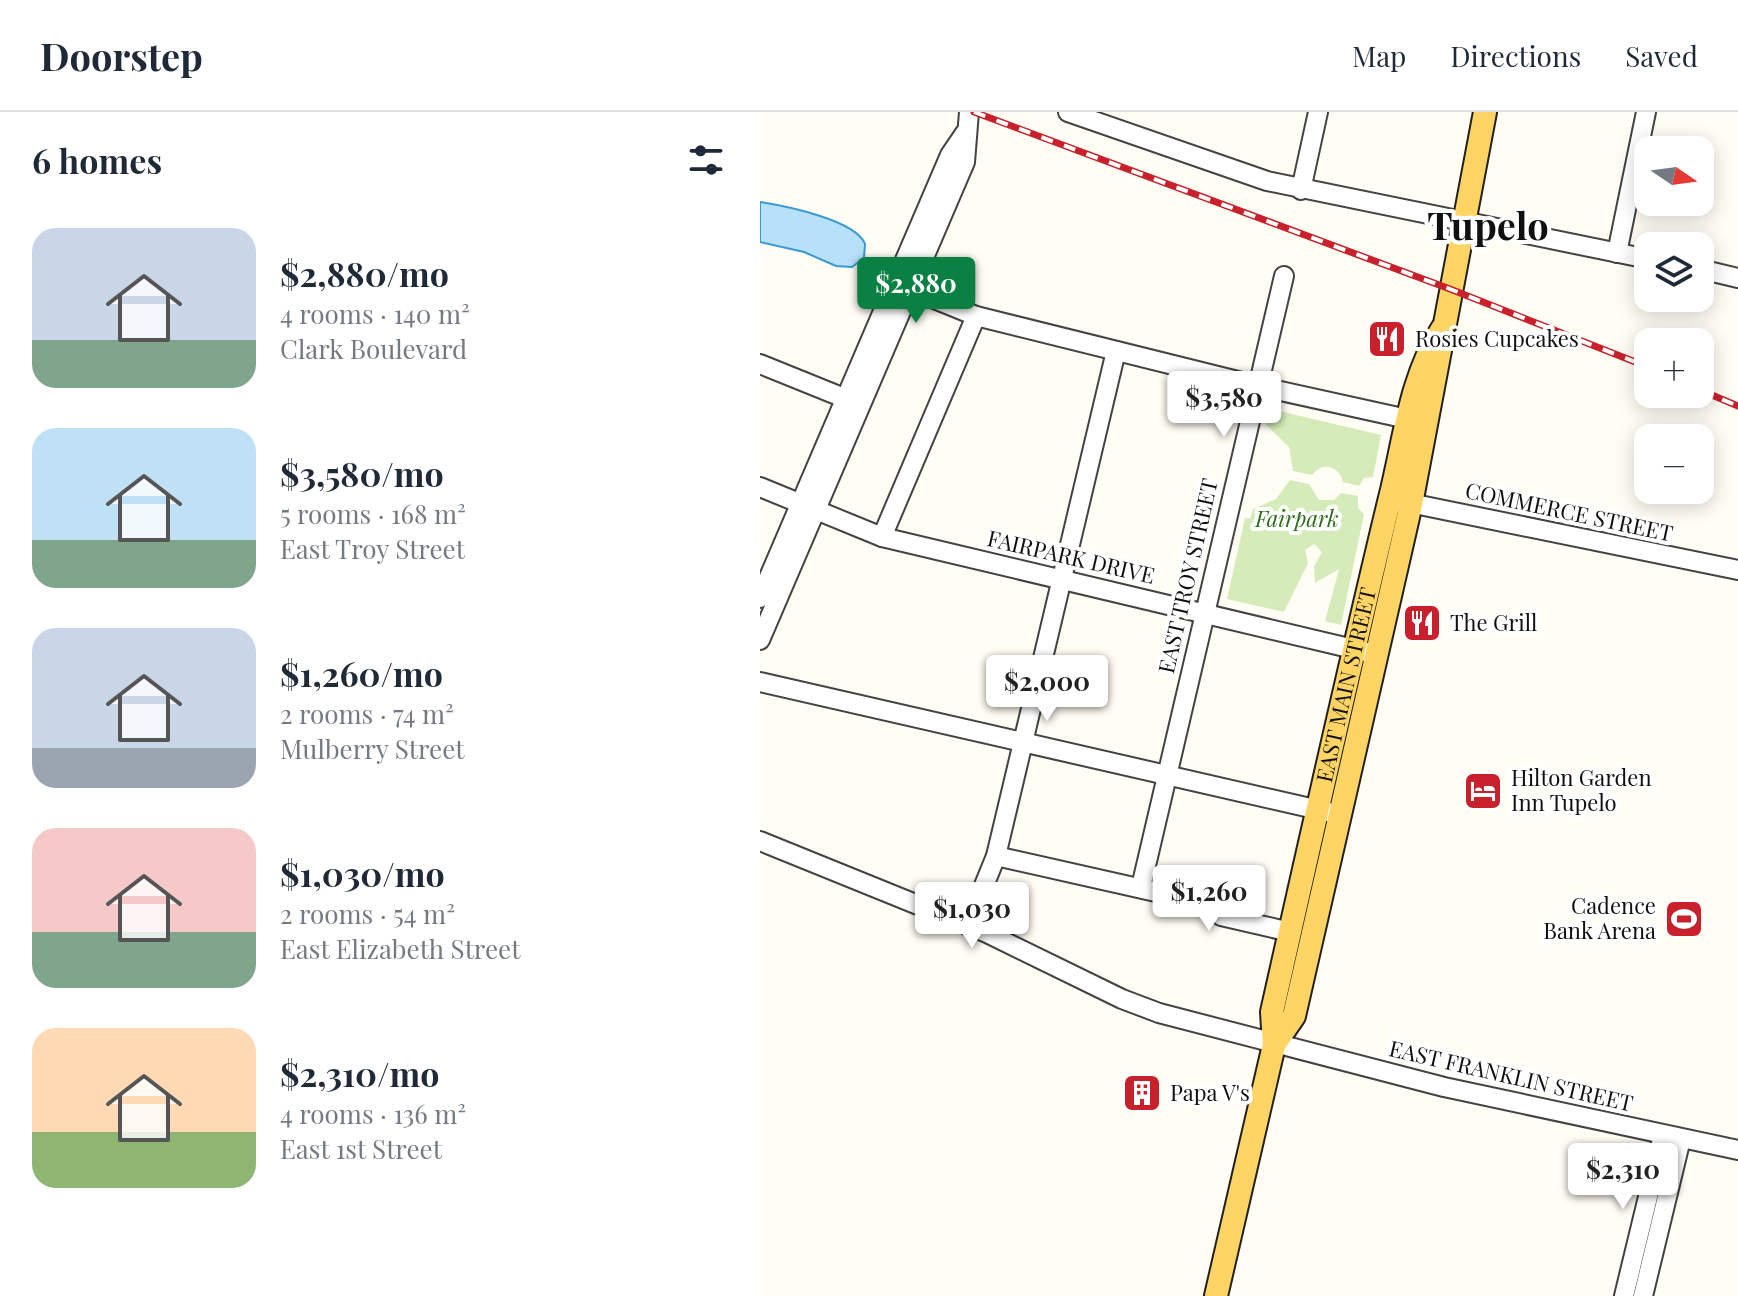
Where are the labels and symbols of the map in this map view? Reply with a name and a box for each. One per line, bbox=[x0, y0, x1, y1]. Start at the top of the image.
north arrow bbox=[1634, 136, 1714, 216]
district label: Tupelo bbox=[1427, 199, 1549, 250]
pin: $2,880 bbox=[851, 257, 981, 325]
restaurant icon: Rosies Cupcakes bbox=[1366, 318, 1408, 360]
place label: Rosies Cupcakes bbox=[1415, 323, 1579, 353]
pin: $3,580 bbox=[1159, 371, 1289, 439]
street label: COMMERCE STREET bbox=[1463, 474, 1676, 548]
street label: EAST TROY STREET bbox=[1150, 475, 1224, 676]
park label: Fairpark bbox=[1254, 503, 1339, 533]
street label: FAIRPARK DRIVE bbox=[985, 522, 1158, 590]
street label: EAST MAIN STREET bbox=[1308, 584, 1382, 785]
restaurant icon: The Grill bbox=[1401, 602, 1443, 644]
place label: The Grill bbox=[1450, 607, 1537, 637]
pin: $2,000 bbox=[982, 655, 1112, 723]
place label: Hilton Garden Inn Tupelo bbox=[1511, 762, 1652, 817]
hotel icon: Hilton Garden Inn Tupelo bbox=[1462, 770, 1504, 812]
pin: $1,260 bbox=[1144, 865, 1274, 933]
pin: $1,030 bbox=[907, 882, 1037, 950]
place label: Cadence Bank Arena bbox=[1543, 890, 1656, 945]
sports icon: Cadence Bank Arena bbox=[1663, 898, 1705, 940]
street label: EAST FRANKLIN STREET bbox=[1386, 1032, 1637, 1118]
building icon: Papa V's bbox=[1121, 1072, 1163, 1114]
place label: Papa V's bbox=[1170, 1077, 1250, 1107]
pin: $2,310 bbox=[1558, 1143, 1688, 1211]

